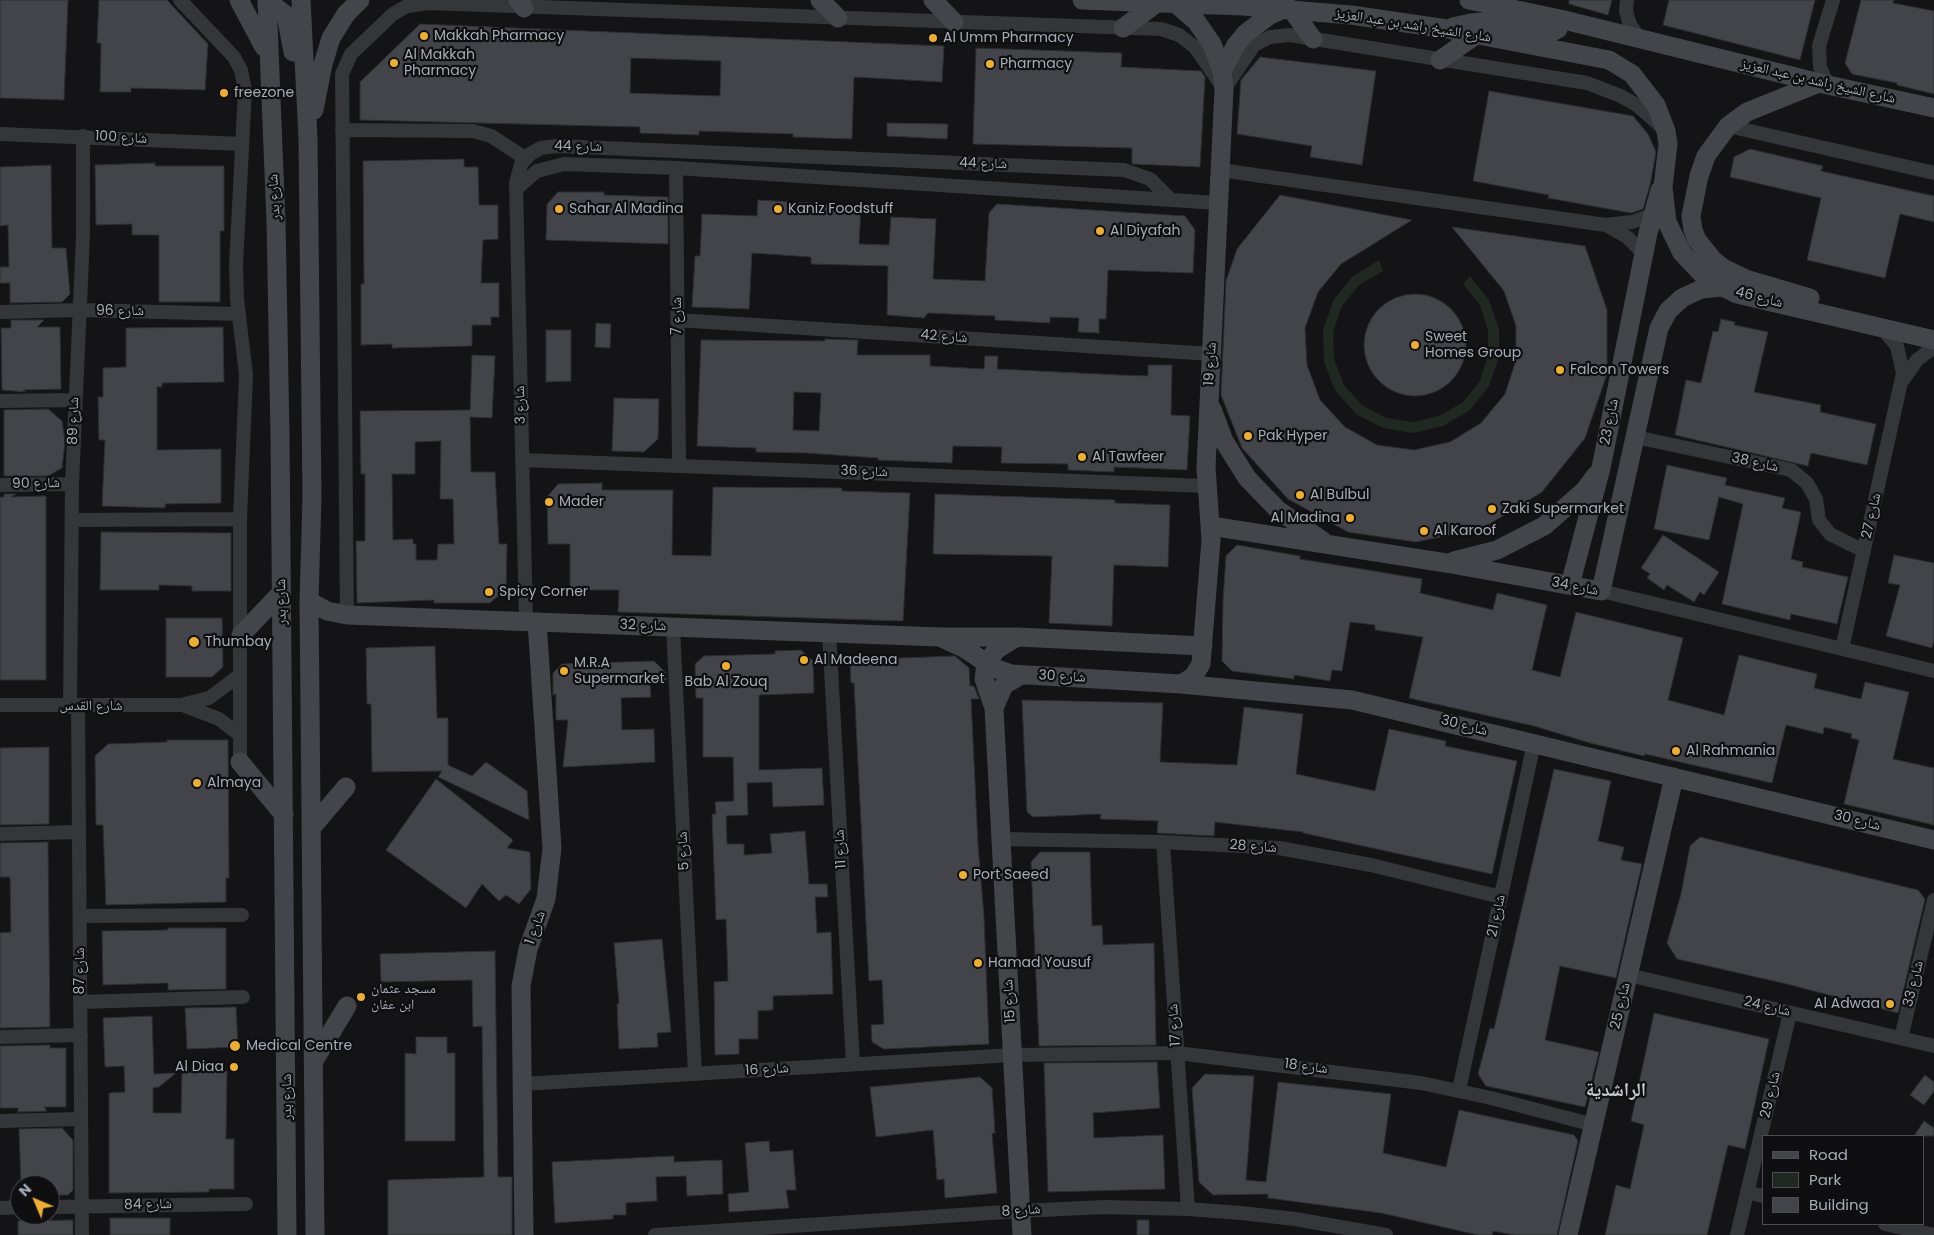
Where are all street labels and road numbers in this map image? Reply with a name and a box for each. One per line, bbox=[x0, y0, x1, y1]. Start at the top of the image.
street label: شارع الشيخ راشد بن عبد العزيز bbox=[1334, 5, 1492, 47]
street label: شارع الشيخ راشد بن عبد العزيز bbox=[1739, 56, 1897, 108]
street label: شارع 100 bbox=[94, 128, 148, 148]
street label: شارع 44 bbox=[554, 138, 602, 156]
street label: شارع 44 bbox=[959, 155, 1007, 173]
street label: شارع بدر bbox=[265, 173, 285, 221]
street label: شارع 46 bbox=[1734, 284, 1784, 312]
street label: شارع 7 bbox=[669, 297, 685, 335]
street label: شارع 96 bbox=[96, 303, 144, 319]
street label: شارع 42 bbox=[920, 327, 968, 347]
street label: شارع 19 bbox=[1201, 342, 1221, 386]
street label: شارع 3 bbox=[512, 386, 530, 424]
street label: شارع 89 bbox=[65, 397, 83, 445]
street label: شارع 23 bbox=[1597, 398, 1623, 446]
street label: شارع 38 bbox=[1730, 450, 1780, 476]
street label: شارع 36 bbox=[840, 463, 888, 481]
street label: شارع 90 bbox=[12, 475, 60, 493]
street label: شارع 27 bbox=[1859, 492, 1885, 540]
street label: شارع 34 bbox=[1550, 574, 1600, 600]
street label: شارع بدر bbox=[273, 579, 291, 625]
street label: شارع 32 bbox=[619, 617, 667, 635]
street label: شارع 30 bbox=[1038, 667, 1086, 687]
street label: شارع القدس bbox=[60, 698, 122, 714]
street label: شارع 30 bbox=[1439, 712, 1489, 740]
street label: شارع 30 bbox=[1832, 807, 1882, 835]
street label: شارع 11 bbox=[832, 829, 850, 869]
street label: شارع 5 bbox=[675, 831, 693, 871]
street label: شارع 28 bbox=[1229, 837, 1277, 857]
street label: شارع 21 bbox=[1484, 893, 1510, 939]
street label: شارع 1 bbox=[522, 909, 550, 947]
street label: شارع 87 bbox=[72, 948, 88, 994]
street label: شارع 33 bbox=[1900, 959, 1928, 1009]
street label: شارع 15 bbox=[1000, 979, 1020, 1023]
street label: شارع 25 bbox=[1608, 981, 1634, 1031]
street label: شارع 24 bbox=[1742, 994, 1792, 1020]
street label: شارع 17 bbox=[1165, 1003, 1185, 1047]
street label: شارع 18 bbox=[1283, 1056, 1329, 1078]
street label: شارع 16 bbox=[745, 1060, 789, 1080]
street label: شارع 29 bbox=[1758, 1070, 1784, 1120]
street label: شارع بدر bbox=[279, 1074, 295, 1120]
street label: شارع 84 bbox=[124, 1196, 172, 1214]
street label: شارع 8 bbox=[1001, 1201, 1041, 1221]

